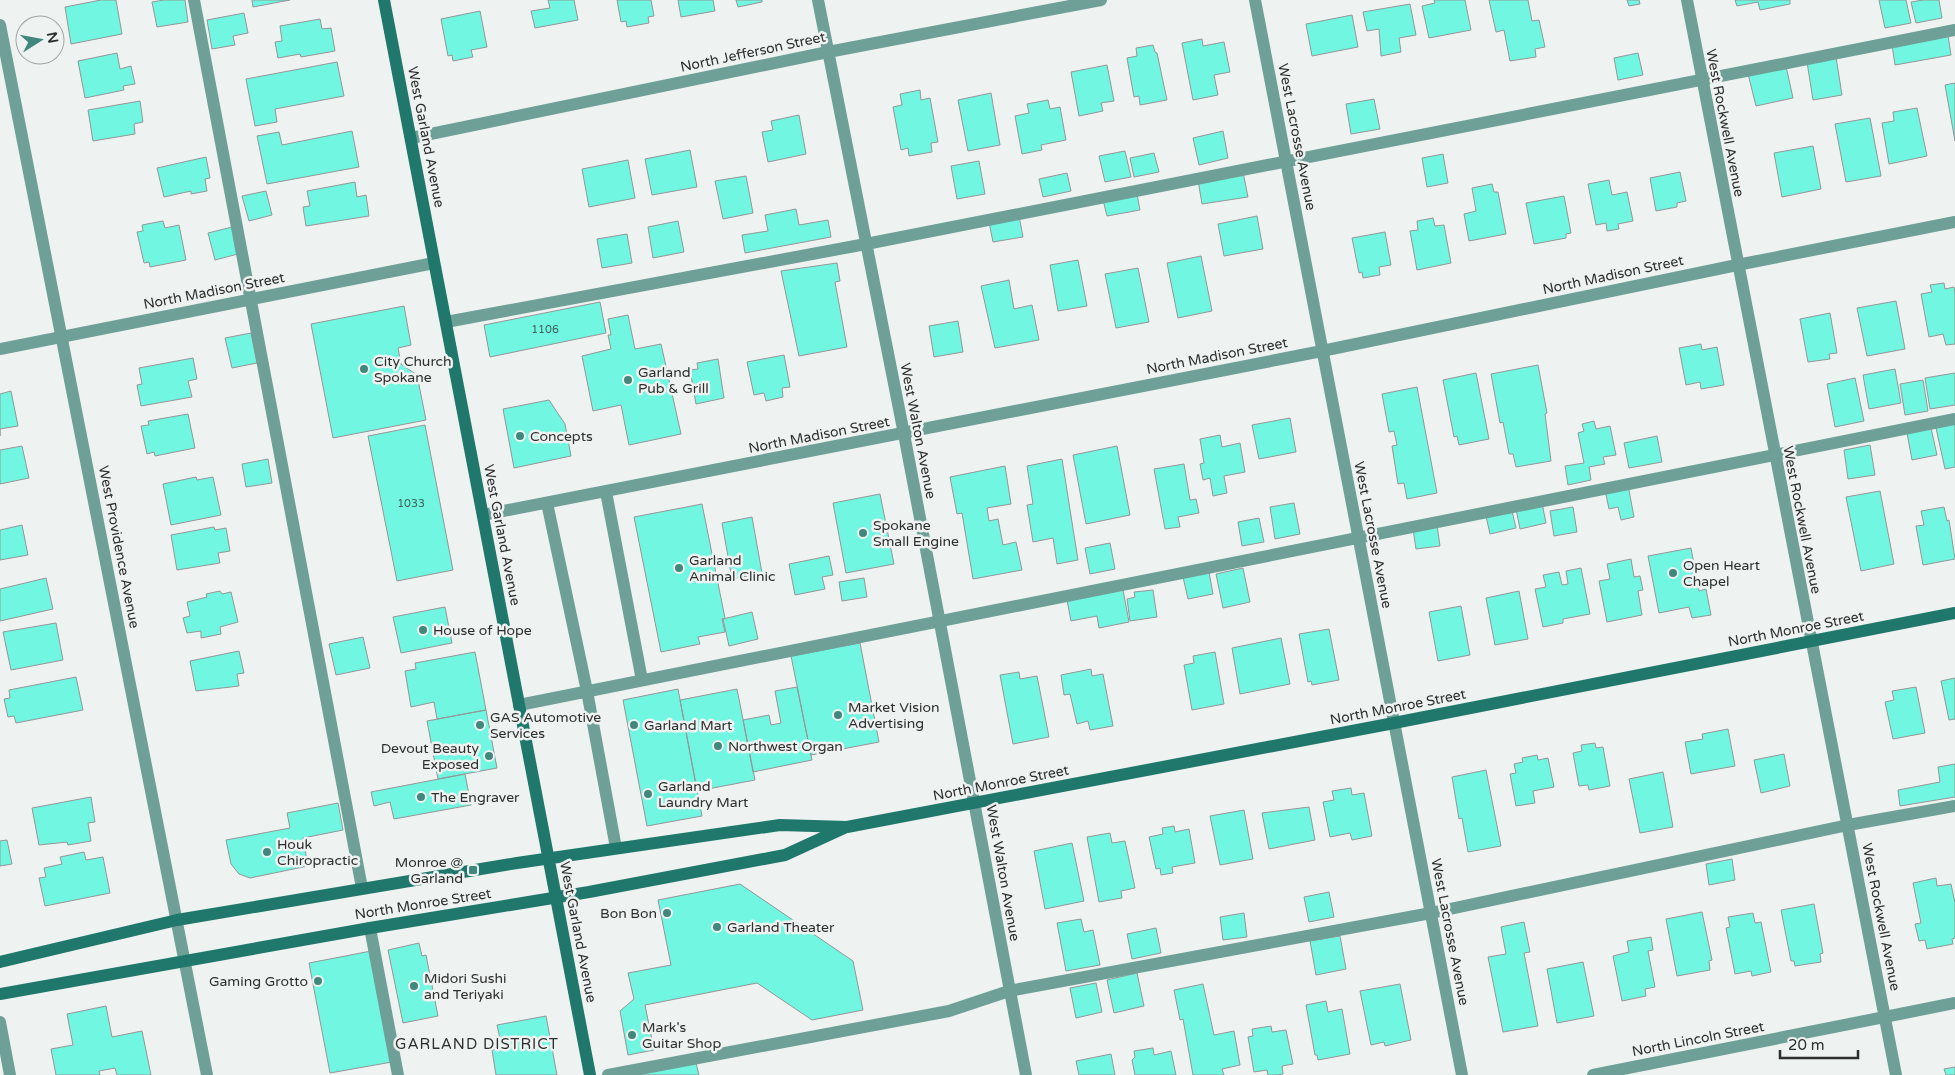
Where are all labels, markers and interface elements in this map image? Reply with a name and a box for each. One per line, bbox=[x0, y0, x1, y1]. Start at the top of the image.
north arrow bbox=[15, 15, 65, 65]
street label: North Jefferson Street bbox=[679, 28, 828, 76]
text: N bbox=[43, 30, 62, 45]
street label: West Rockwell Avenue bbox=[1702, 48, 1748, 198]
street label: West Lacrosse Avenue bbox=[1274, 62, 1320, 212]
street label: West Garland Avenue bbox=[404, 65, 448, 209]
street label: North Madison Street bbox=[1541, 252, 1686, 298]
street label: North Madison Street bbox=[142, 269, 287, 313]
house number: 1106 bbox=[531, 323, 559, 336]
street label: North Madison Street bbox=[1145, 334, 1290, 378]
place label: City Church Spokane bbox=[374, 353, 452, 386]
street label: West Walton Avenue bbox=[896, 362, 940, 500]
marker: City Church Spokane bbox=[358, 363, 370, 375]
place label: Garland Pub & Grill bbox=[638, 364, 709, 397]
marker: Garland Pub & Grill bbox=[622, 374, 634, 386]
street label: North Madison Street bbox=[747, 413, 892, 457]
place label: Concepts bbox=[530, 428, 593, 445]
marker: Concepts bbox=[514, 430, 526, 442]
street label: West Rockwell Avenue bbox=[1779, 445, 1825, 595]
street label: West Lacrosse Avenue bbox=[1350, 460, 1396, 610]
street label: West Garland Avenue bbox=[480, 463, 524, 607]
street label: West Providence Avenue bbox=[95, 464, 143, 630]
house number: 1033 bbox=[397, 497, 425, 510]
place label: Spokane Small Engine bbox=[873, 517, 959, 550]
marker: Spokane Small Engine bbox=[857, 527, 869, 539]
place label: Garland Animal Clinic bbox=[689, 552, 775, 585]
place label: Open Heart Chapel bbox=[1683, 557, 1761, 590]
marker: Garland Animal Clinic bbox=[673, 562, 685, 574]
marker: Open Heart Chapel bbox=[1667, 567, 1679, 579]
street label: North Monroe Street bbox=[1727, 607, 1866, 651]
place label: House of Hope bbox=[433, 622, 532, 639]
marker: House of Hope bbox=[417, 624, 429, 636]
street label: North Monroe Street bbox=[1329, 685, 1468, 729]
place label: Market Vision Advertising bbox=[848, 699, 939, 732]
place label: GAS Automotive Services bbox=[490, 709, 601, 742]
marker: Market Vision Advertising bbox=[832, 709, 844, 721]
place label: Garland Mart bbox=[644, 717, 733, 734]
marker: GAS Automotive Services bbox=[474, 719, 486, 731]
marker: Garland Mart bbox=[628, 719, 640, 731]
place label: Northwest Organ bbox=[728, 738, 843, 755]
place label: Devout Beauty Exposed bbox=[381, 740, 479, 773]
marker: Northwest Organ bbox=[712, 740, 724, 752]
marker: Devout Beauty Exposed bbox=[483, 750, 495, 762]
street label: North Monroe Street bbox=[932, 761, 1071, 805]
place label: Garland Laundry Mart bbox=[658, 778, 749, 811]
marker: Garland Laundry Mart bbox=[642, 788, 654, 800]
place label: The Engraver bbox=[431, 789, 520, 806]
marker: The Engraver bbox=[415, 791, 427, 803]
street label: West Walton Avenue bbox=[983, 804, 1023, 943]
place label: Houk Chiropractic bbox=[277, 836, 358, 869]
street label: West Rockwell Avenue bbox=[1858, 842, 1904, 992]
marker: Houk Chiropractic bbox=[261, 846, 273, 858]
place label: Monroe @ Garland bbox=[395, 854, 463, 887]
street label: West Lacrosse Avenue bbox=[1427, 857, 1473, 1007]
street label: West Garland Avenue bbox=[556, 860, 600, 1004]
marker: Monroe @ Garland bbox=[467, 864, 479, 876]
street label: North Monroe Street bbox=[353, 885, 493, 923]
place label: Bon Bon bbox=[600, 905, 657, 922]
marker: Bon Bon bbox=[661, 907, 673, 919]
place label: Garland Theater bbox=[727, 919, 835, 936]
marker: Garland Theater bbox=[711, 921, 723, 933]
place label: Midori Sushi and Teriyaki bbox=[424, 970, 506, 1003]
place label: Gaming Grotto bbox=[209, 973, 308, 990]
marker: Gaming Grotto bbox=[312, 975, 324, 987]
marker: Midori Sushi and Teriyaki bbox=[408, 980, 420, 992]
street label: North Lincoln Street bbox=[1631, 1018, 1766, 1060]
place label: Mark's Guitar Shop bbox=[642, 1019, 721, 1052]
scale bar bbox=[1780, 1028, 1858, 1060]
marker: Mark's Guitar Shop bbox=[626, 1029, 638, 1041]
district label: GARLAND DISTRICT bbox=[395, 1035, 559, 1053]
text: 20 m bbox=[1788, 1036, 1825, 1054]

